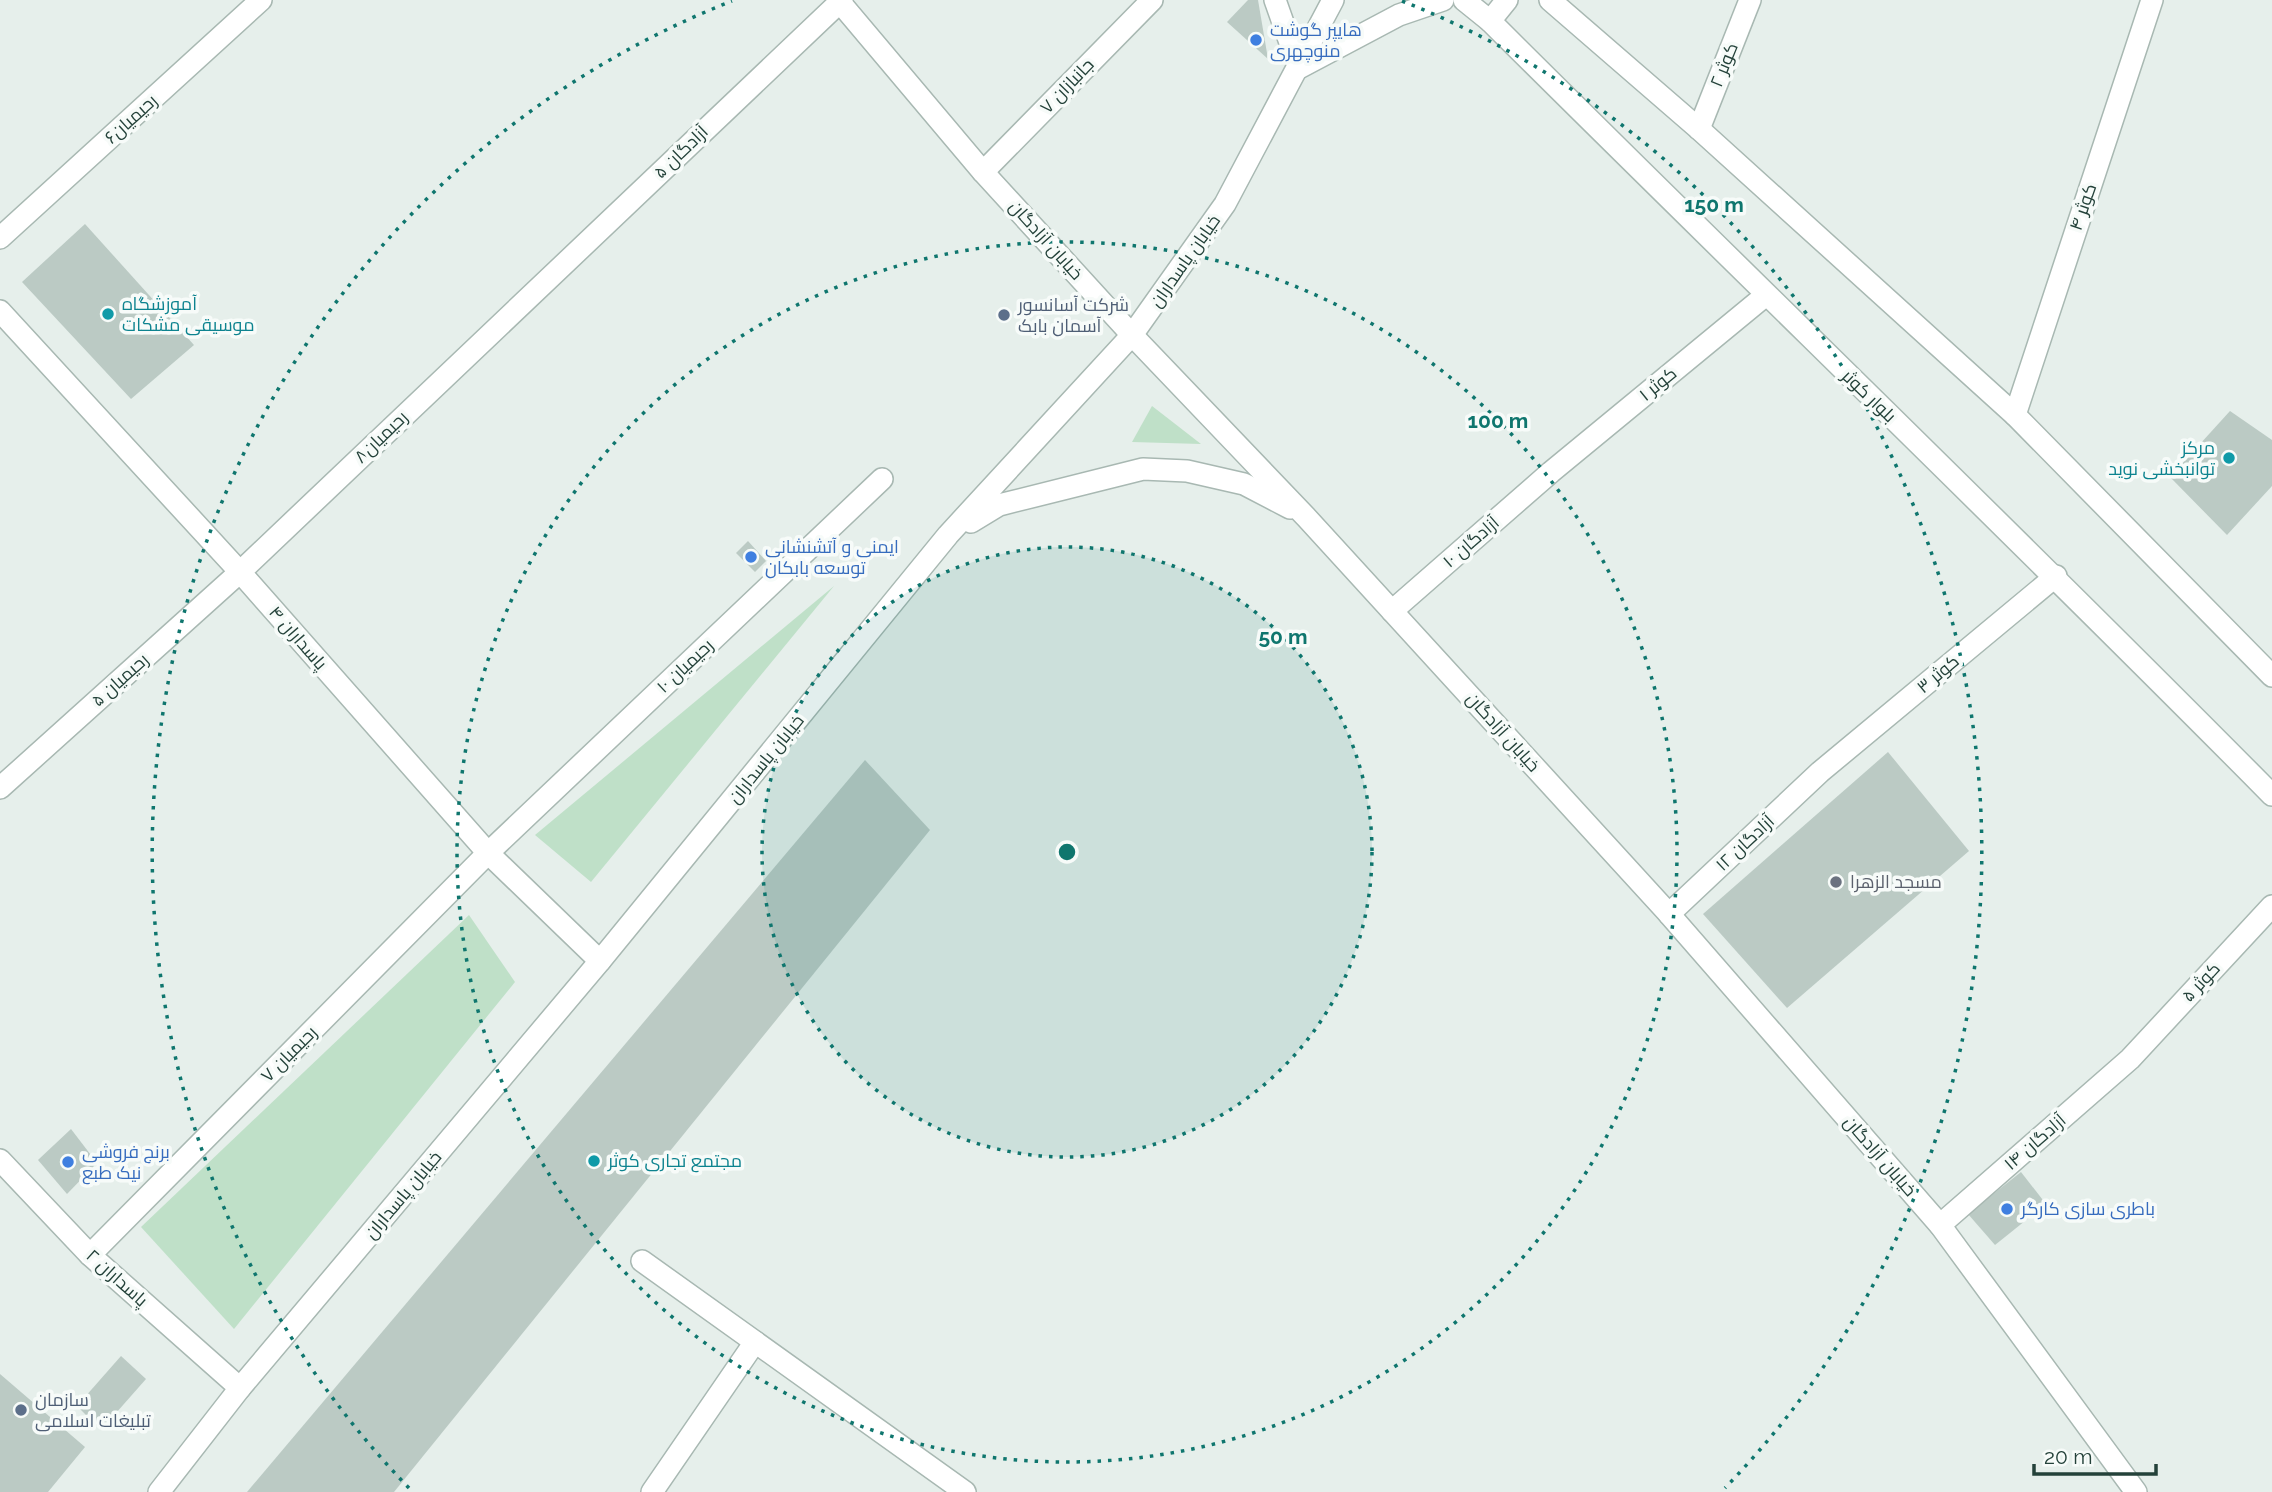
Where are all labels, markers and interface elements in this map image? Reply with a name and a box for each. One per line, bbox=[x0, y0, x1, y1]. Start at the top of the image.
place label: هایپر گوشت منوچهری bbox=[1270, 19, 1362, 63]
marker: هایپر گوشت منوچهری bbox=[1248, 32, 1264, 48]
street label: کوثر ۲ bbox=[1705, 40, 1743, 90]
street label: جانبازان ۷ bbox=[1035, 54, 1099, 118]
street label: رحیمیان۶ bbox=[100, 90, 162, 148]
street label: آزادگان ۵ bbox=[649, 121, 713, 183]
street label: کوثر ۴ bbox=[2065, 181, 2101, 233]
text: 150 m bbox=[1684, 192, 1744, 217]
street label: خیابان آزادگان bbox=[1004, 196, 1088, 284]
street label: خیابان پاسداران bbox=[1145, 210, 1226, 312]
place label: آموزشگاه موسیقی مشکات bbox=[122, 293, 255, 336]
place label: شرکت آسانسور آسمان بابک bbox=[1017, 294, 1129, 337]
marker: آموزشگاه موسیقی مشکات bbox=[100, 306, 116, 322]
marker: شرکت آسانسور آسمان بابک bbox=[996, 307, 1012, 323]
street label: کوثر ۱ bbox=[1635, 362, 1681, 406]
street label: بلوار کوثر bbox=[1837, 364, 1901, 427]
street label: رحیمیان۸ bbox=[350, 406, 412, 468]
text: 100 m bbox=[1468, 408, 1528, 433]
place label: مرکز توانبخشی نوید bbox=[2108, 437, 2215, 480]
marker: مرکز توانبخشی نوید bbox=[2221, 450, 2237, 466]
street label: آزادگان ۱۰ bbox=[1438, 512, 1504, 572]
place label: ایمنی و آتشنشانی توسعه بابکان bbox=[765, 536, 899, 579]
marker: ایمنی و آتشنشانی توسعه بابکان bbox=[743, 549, 759, 565]
street label: پاسداران ۴ bbox=[263, 602, 332, 675]
text: 50 m bbox=[1258, 624, 1308, 649]
street label: رحیمیان ۱۰ bbox=[652, 634, 718, 698]
street label: رحیمیان ۵ bbox=[87, 649, 153, 711]
street label: کوثر ۳ bbox=[1912, 650, 1964, 698]
street label: خیابان آزادگان bbox=[1461, 688, 1545, 776]
street label: خیابان پاسداران bbox=[723, 710, 809, 809]
street label: آزادگان ۱۲ bbox=[1711, 810, 1779, 876]
centre of rings bbox=[1055, 840, 1079, 864]
place label: مسجد الزهرا bbox=[1850, 871, 1942, 893]
marker: مسجد الزهرا bbox=[1828, 874, 1844, 890]
street label: کوثر ۵ bbox=[2177, 958, 2225, 1006]
street label: رحیمیان ۷ bbox=[256, 1021, 322, 1087]
street label: آزادگان ۱۴ bbox=[2000, 1109, 2071, 1175]
street label: خیابان آزادگان bbox=[1839, 1111, 1921, 1201]
place label: برنج فروشی نیک طبع bbox=[82, 1141, 170, 1185]
street label: خیابان پاسداران bbox=[360, 1146, 447, 1244]
place label: مجتمع تجاری کوثر bbox=[607, 1150, 742, 1173]
marker: مجتمع تجاری کوثر bbox=[586, 1153, 602, 1169]
marker: برنج فروشی نیک طبع bbox=[60, 1154, 76, 1170]
place label: باطری سازی کارگر bbox=[2020, 1198, 2155, 1220]
marker: باطری سازی کارگر bbox=[1999, 1201, 2015, 1217]
street label: پاسداران ۲ bbox=[81, 1245, 152, 1312]
place label: سازمان تبلیغات اسلامی bbox=[35, 1389, 151, 1432]
marker: سازمان تبلیغات اسلامی bbox=[13, 1402, 29, 1418]
scale bar bbox=[2034, 1432, 2156, 1476]
text: 20 m bbox=[2044, 1444, 2092, 1469]

